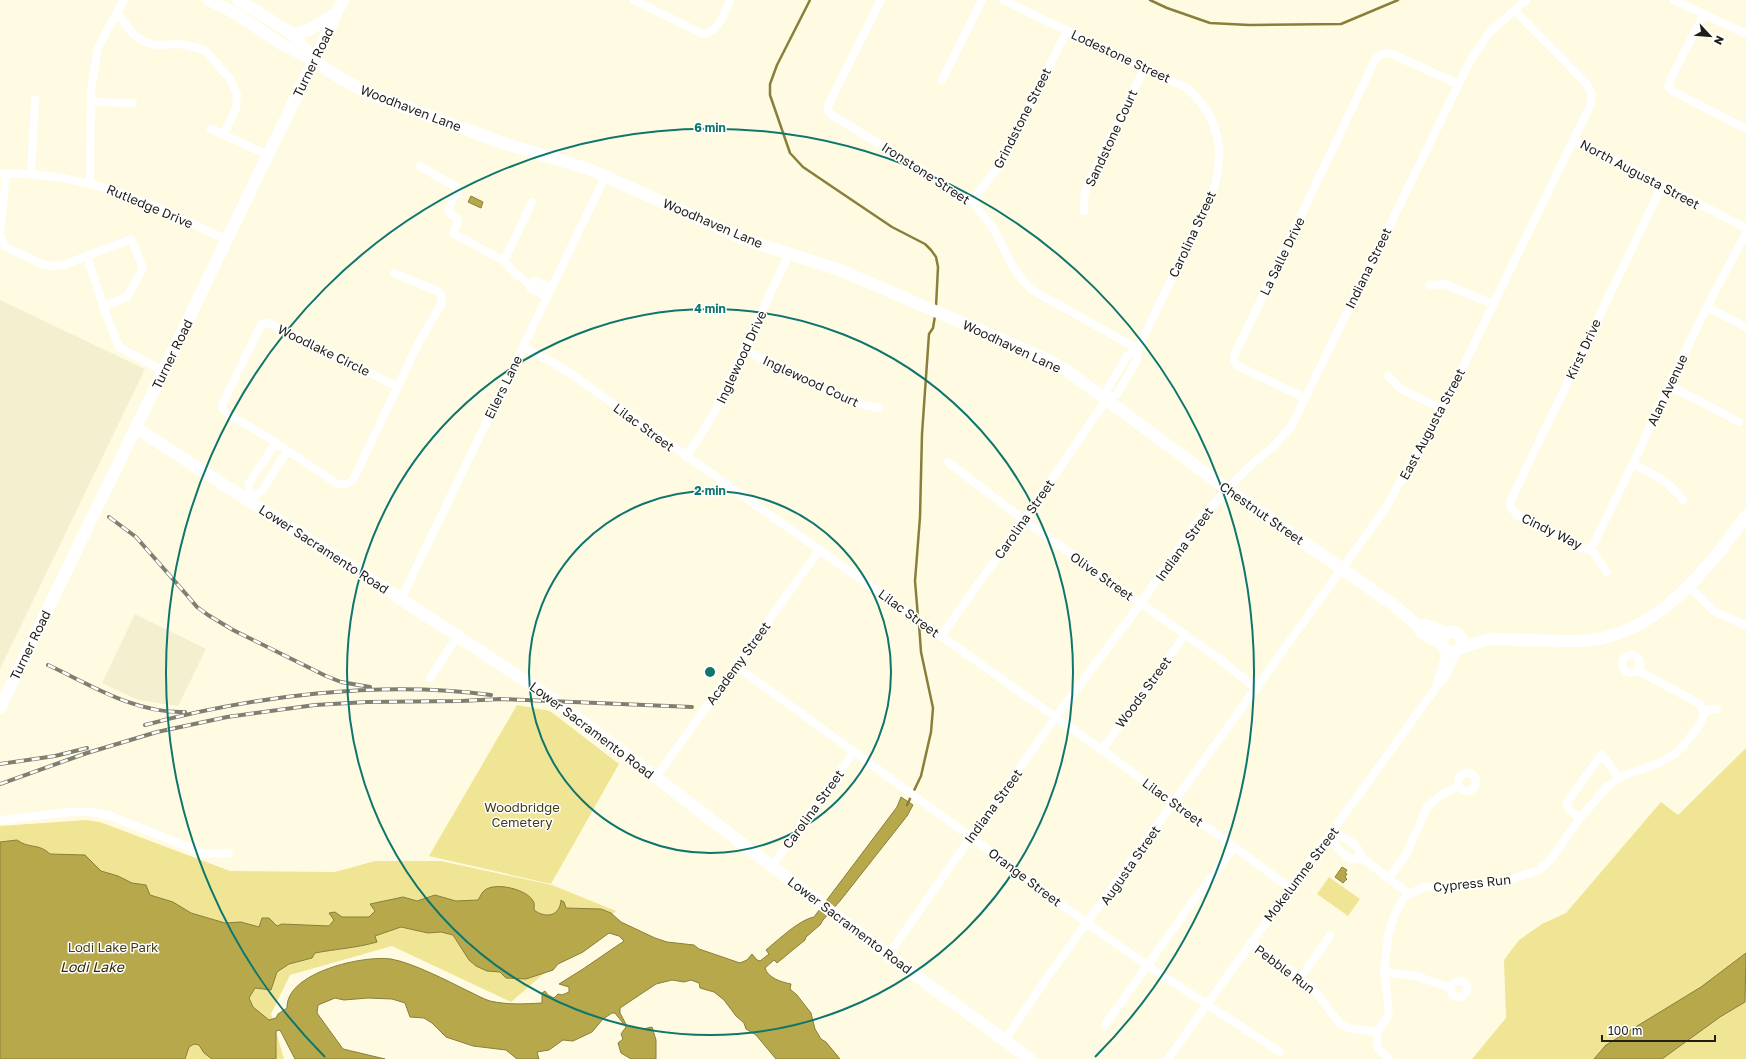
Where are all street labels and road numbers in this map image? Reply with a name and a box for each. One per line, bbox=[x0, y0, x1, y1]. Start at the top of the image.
street label: Turner Road bbox=[289, 25, 337, 99]
street label: Lodestone Street bbox=[1069, 26, 1173, 86]
street label: Grindstone Street bbox=[990, 65, 1054, 171]
street label: Woodhaven Lane bbox=[358, 81, 464, 135]
street label: Sandstone Court bbox=[1081, 87, 1141, 189]
street label: North Augusta Street bbox=[1578, 136, 1702, 212]
street label: Ironstone Street bbox=[879, 139, 973, 207]
street label: Rutledge Drive bbox=[104, 181, 196, 231]
street label: Carolina Street bbox=[1165, 188, 1219, 280]
street label: Woodhaven Lane bbox=[661, 195, 765, 251]
street label: La Salle Drive bbox=[1256, 214, 1308, 298]
street label: Indiana Street bbox=[1342, 225, 1394, 311]
street label: Inglewood Drive bbox=[712, 308, 770, 406]
street label: Woodhaven Lane bbox=[960, 316, 1064, 376]
street label: Kirst Drive bbox=[1562, 316, 1604, 382]
street label: Turner Road bbox=[148, 317, 196, 391]
street label: Woodlake Circle bbox=[275, 321, 373, 379]
street label: Inglewood Court bbox=[761, 352, 861, 410]
street label: Alan Avenue bbox=[1643, 352, 1691, 428]
street label: Eilers Lane bbox=[481, 353, 525, 421]
street label: East Augusta Street bbox=[1396, 366, 1468, 482]
street label: Lilac Street bbox=[610, 400, 678, 454]
street label: Carolina Street bbox=[991, 476, 1057, 562]
street label: Chestnut Street bbox=[1217, 478, 1307, 548]
street label: Lower Sacramento Road bbox=[256, 501, 392, 597]
street label: Indiana Street bbox=[1152, 504, 1216, 584]
street label: Cindy Way bbox=[1519, 510, 1585, 553]
street label: Olive Street bbox=[1067, 548, 1137, 604]
street label: Lilac Street bbox=[875, 586, 943, 640]
street label: Turner Road bbox=[6, 608, 54, 682]
street label: Academy Street bbox=[702, 618, 774, 708]
street label: Woods Street bbox=[1112, 653, 1174, 731]
street label: Lower Sacramento Road bbox=[527, 678, 657, 782]
street label: Carolina Street bbox=[779, 766, 847, 852]
street label: Indiana Street bbox=[961, 766, 1025, 846]
street label: Lilac Street bbox=[1139, 775, 1207, 829]
street label: Augusta Street bbox=[1097, 822, 1163, 908]
street label: Mokelumne Street bbox=[1260, 824, 1342, 924]
street label: Orange Street bbox=[985, 844, 1065, 910]
street label: Cypress Run bbox=[1432, 871, 1512, 895]
street label: Lower Sacramento Road bbox=[785, 873, 915, 977]
street label: Pebble Run bbox=[1252, 941, 1318, 997]

